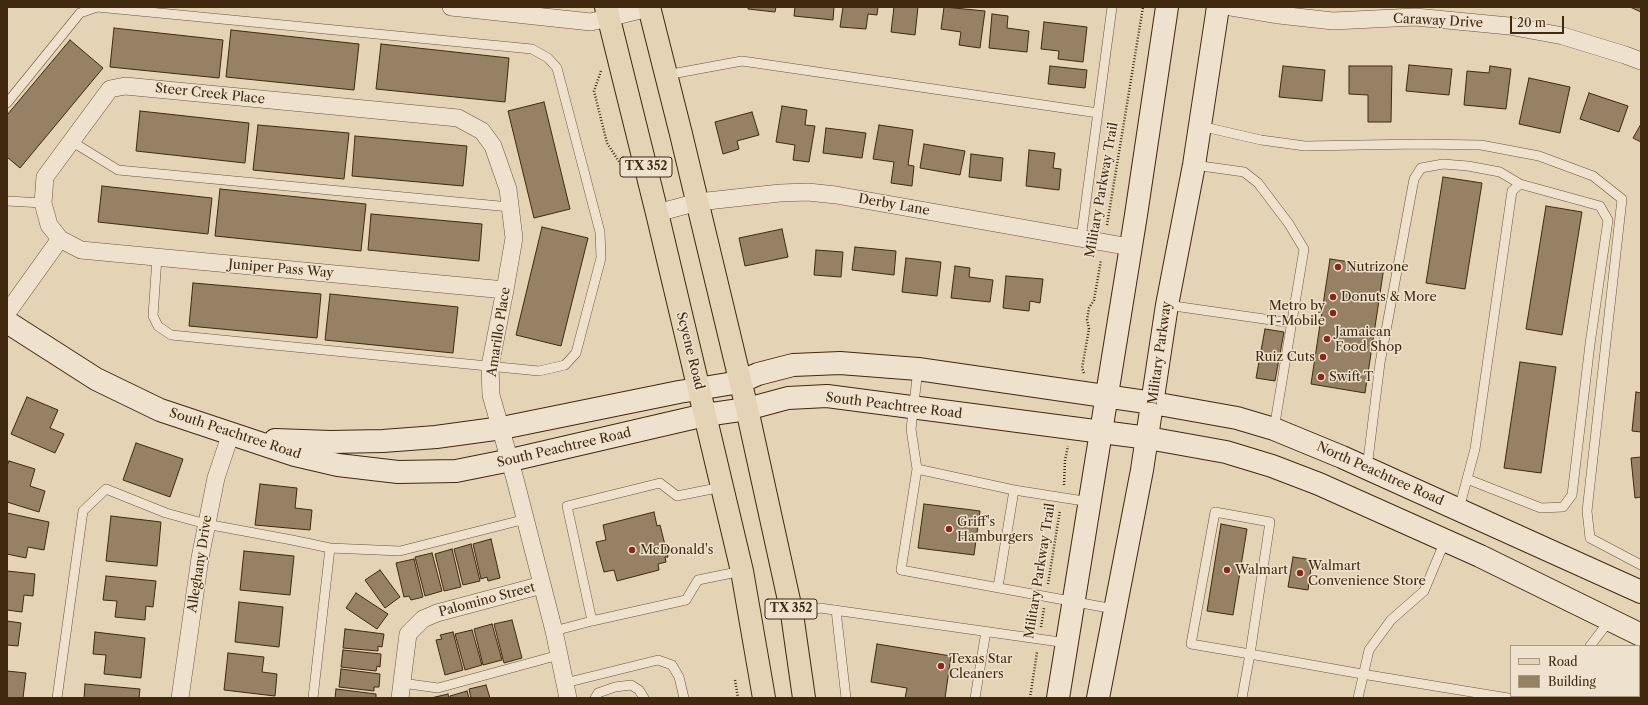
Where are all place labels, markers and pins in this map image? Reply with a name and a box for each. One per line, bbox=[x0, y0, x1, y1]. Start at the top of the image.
place label: Nutrizone bbox=[1346, 259, 1409, 275]
marker: Nutrizone bbox=[1333, 262, 1343, 272]
place label: Donuts & More bbox=[1341, 289, 1437, 305]
marker: Donuts & More bbox=[1328, 292, 1338, 302]
place label: Metro by T-Mobile bbox=[1267, 298, 1325, 329]
marker: Metro by T-Mobile bbox=[1328, 308, 1338, 318]
place label: Jamaican Food Shop bbox=[1335, 324, 1402, 355]
marker: Jamaican Food Shop bbox=[1322, 334, 1332, 344]
place label: Ruiz Cuts bbox=[1255, 349, 1315, 365]
marker: Ruiz Cuts bbox=[1318, 352, 1328, 362]
place label: Swift T bbox=[1329, 369, 1374, 385]
marker: Swift T bbox=[1316, 372, 1326, 382]
place label: Griff's Hamburgers bbox=[957, 514, 1033, 545]
marker: Griff's Hamburgers bbox=[944, 524, 954, 534]
place label: McDonald's bbox=[640, 542, 713, 558]
marker: McDonald's bbox=[627, 545, 637, 555]
place label: Walmart Convenience Store bbox=[1308, 558, 1426, 589]
place label: Walmart bbox=[1235, 562, 1288, 578]
marker: Walmart bbox=[1222, 565, 1232, 575]
marker: Walmart Convenience Store bbox=[1295, 568, 1305, 578]
place label: Texas Star Cleaners bbox=[949, 651, 1013, 682]
marker: Texas Star Cleaners bbox=[936, 661, 946, 671]

